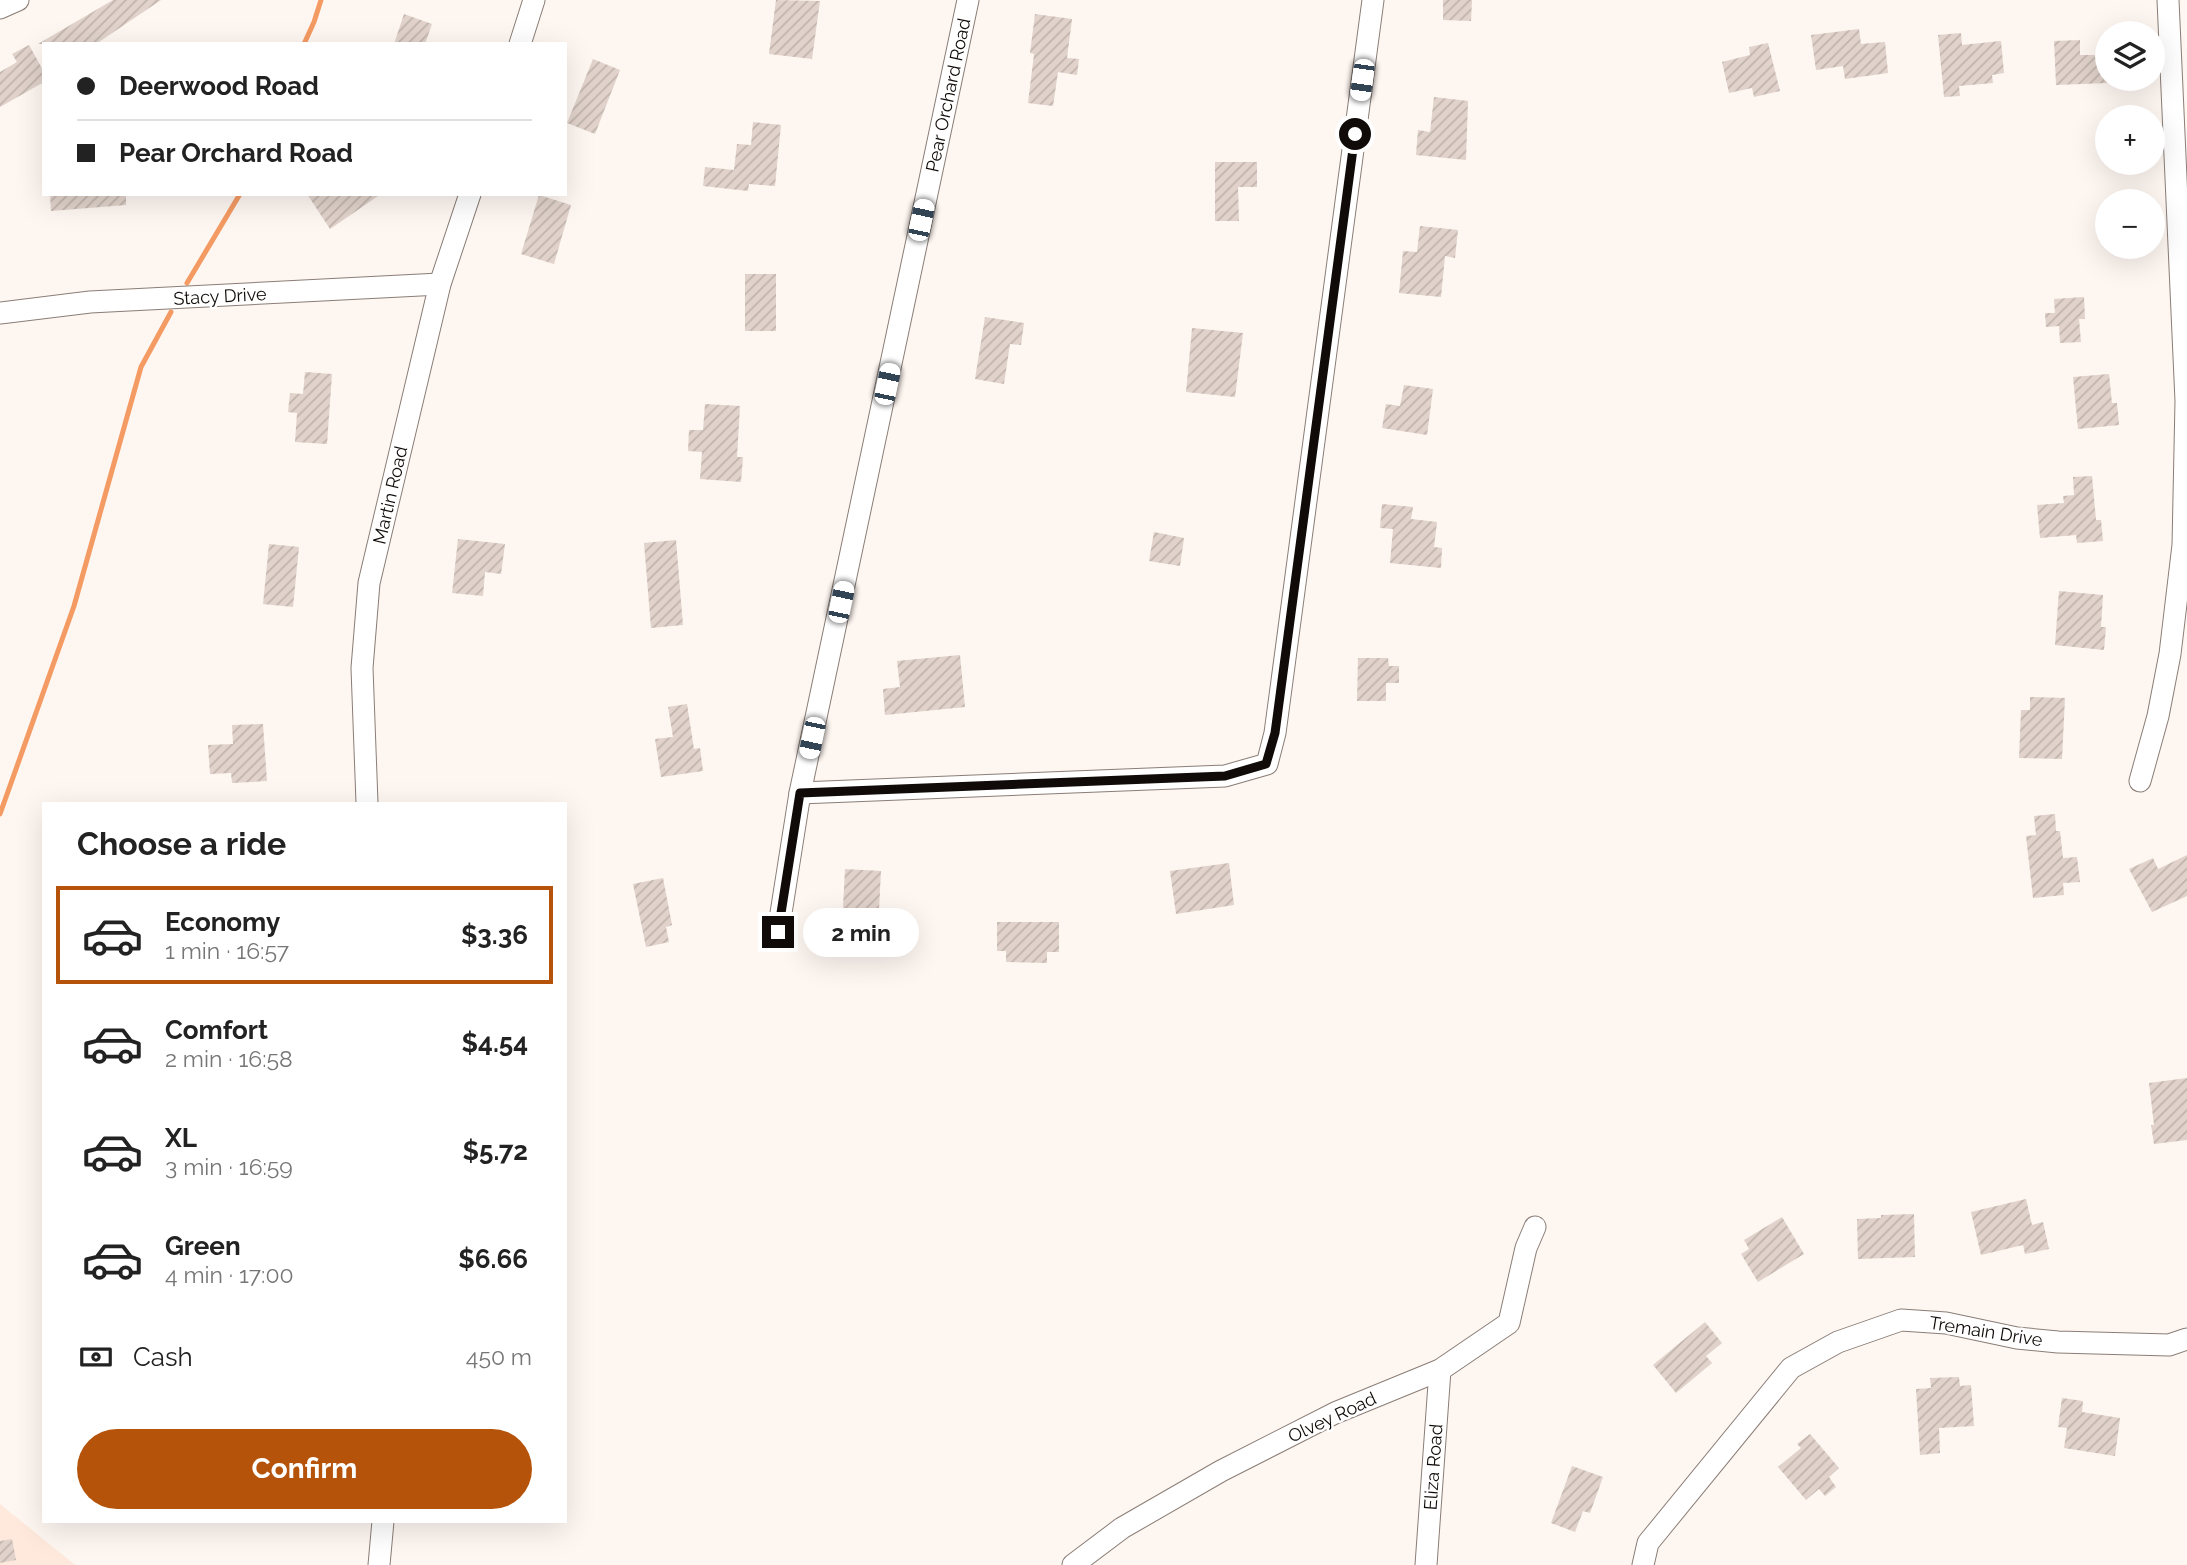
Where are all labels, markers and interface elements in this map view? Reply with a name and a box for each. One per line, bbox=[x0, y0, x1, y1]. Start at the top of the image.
street label: Pear Orchard Road bbox=[921, 16, 975, 174]
map controls bbox=[2095, 21, 2165, 259]
button: layers bbox=[2095, 21, 2165, 91]
car bbox=[1349, 58, 1376, 102]
text: Deerwood Road bbox=[119, 71, 319, 101]
button: + bbox=[2095, 105, 2165, 175]
route start bbox=[1339, 118, 1371, 150]
text: Pear Orchard Road bbox=[119, 138, 353, 168]
button: − bbox=[2095, 189, 2165, 259]
car bbox=[907, 197, 936, 243]
street label: Stacy Drive bbox=[173, 283, 267, 309]
car bbox=[873, 361, 902, 407]
street label: Martin Road bbox=[369, 444, 411, 546]
car bbox=[827, 579, 856, 625]
car bbox=[798, 715, 827, 761]
text: Choose a ride bbox=[77, 825, 286, 862]
icon: car bbox=[81, 904, 144, 967]
text: Economy bbox=[165, 907, 280, 937]
callout: 2 min bbox=[802, 908, 918, 956]
route end bbox=[762, 916, 794, 948]
text: 2 min bbox=[831, 919, 891, 946]
text: $3.36 bbox=[461, 920, 528, 950]
text: 1 min · 16:57 bbox=[165, 937, 289, 964]
icon: car bbox=[81, 1012, 144, 1075]
text: Comfort bbox=[165, 1015, 268, 1045]
text: $4.54 bbox=[462, 1028, 528, 1058]
text: 2 min · 16:58 bbox=[165, 1045, 293, 1072]
icon: car bbox=[81, 1120, 144, 1183]
text: XL bbox=[165, 1123, 197, 1153]
text: $5.72 bbox=[463, 1136, 528, 1166]
text: 3 min · 16:59 bbox=[165, 1153, 293, 1180]
icon: car bbox=[81, 1228, 144, 1291]
text: Green bbox=[165, 1231, 241, 1261]
text: $6.66 bbox=[458, 1244, 528, 1274]
text: 4 min · 17:00 bbox=[165, 1261, 294, 1288]
street label: Tremain Drive bbox=[1928, 1312, 2044, 1350]
icon: cash bbox=[77, 1338, 115, 1376]
text: Cash bbox=[133, 1342, 193, 1372]
text: 450 m bbox=[466, 1343, 532, 1370]
street label: Olvey Road bbox=[1285, 1387, 1379, 1447]
street label: Eliza Road bbox=[1420, 1423, 1446, 1511]
button: Confirm bbox=[77, 1429, 532, 1509]

